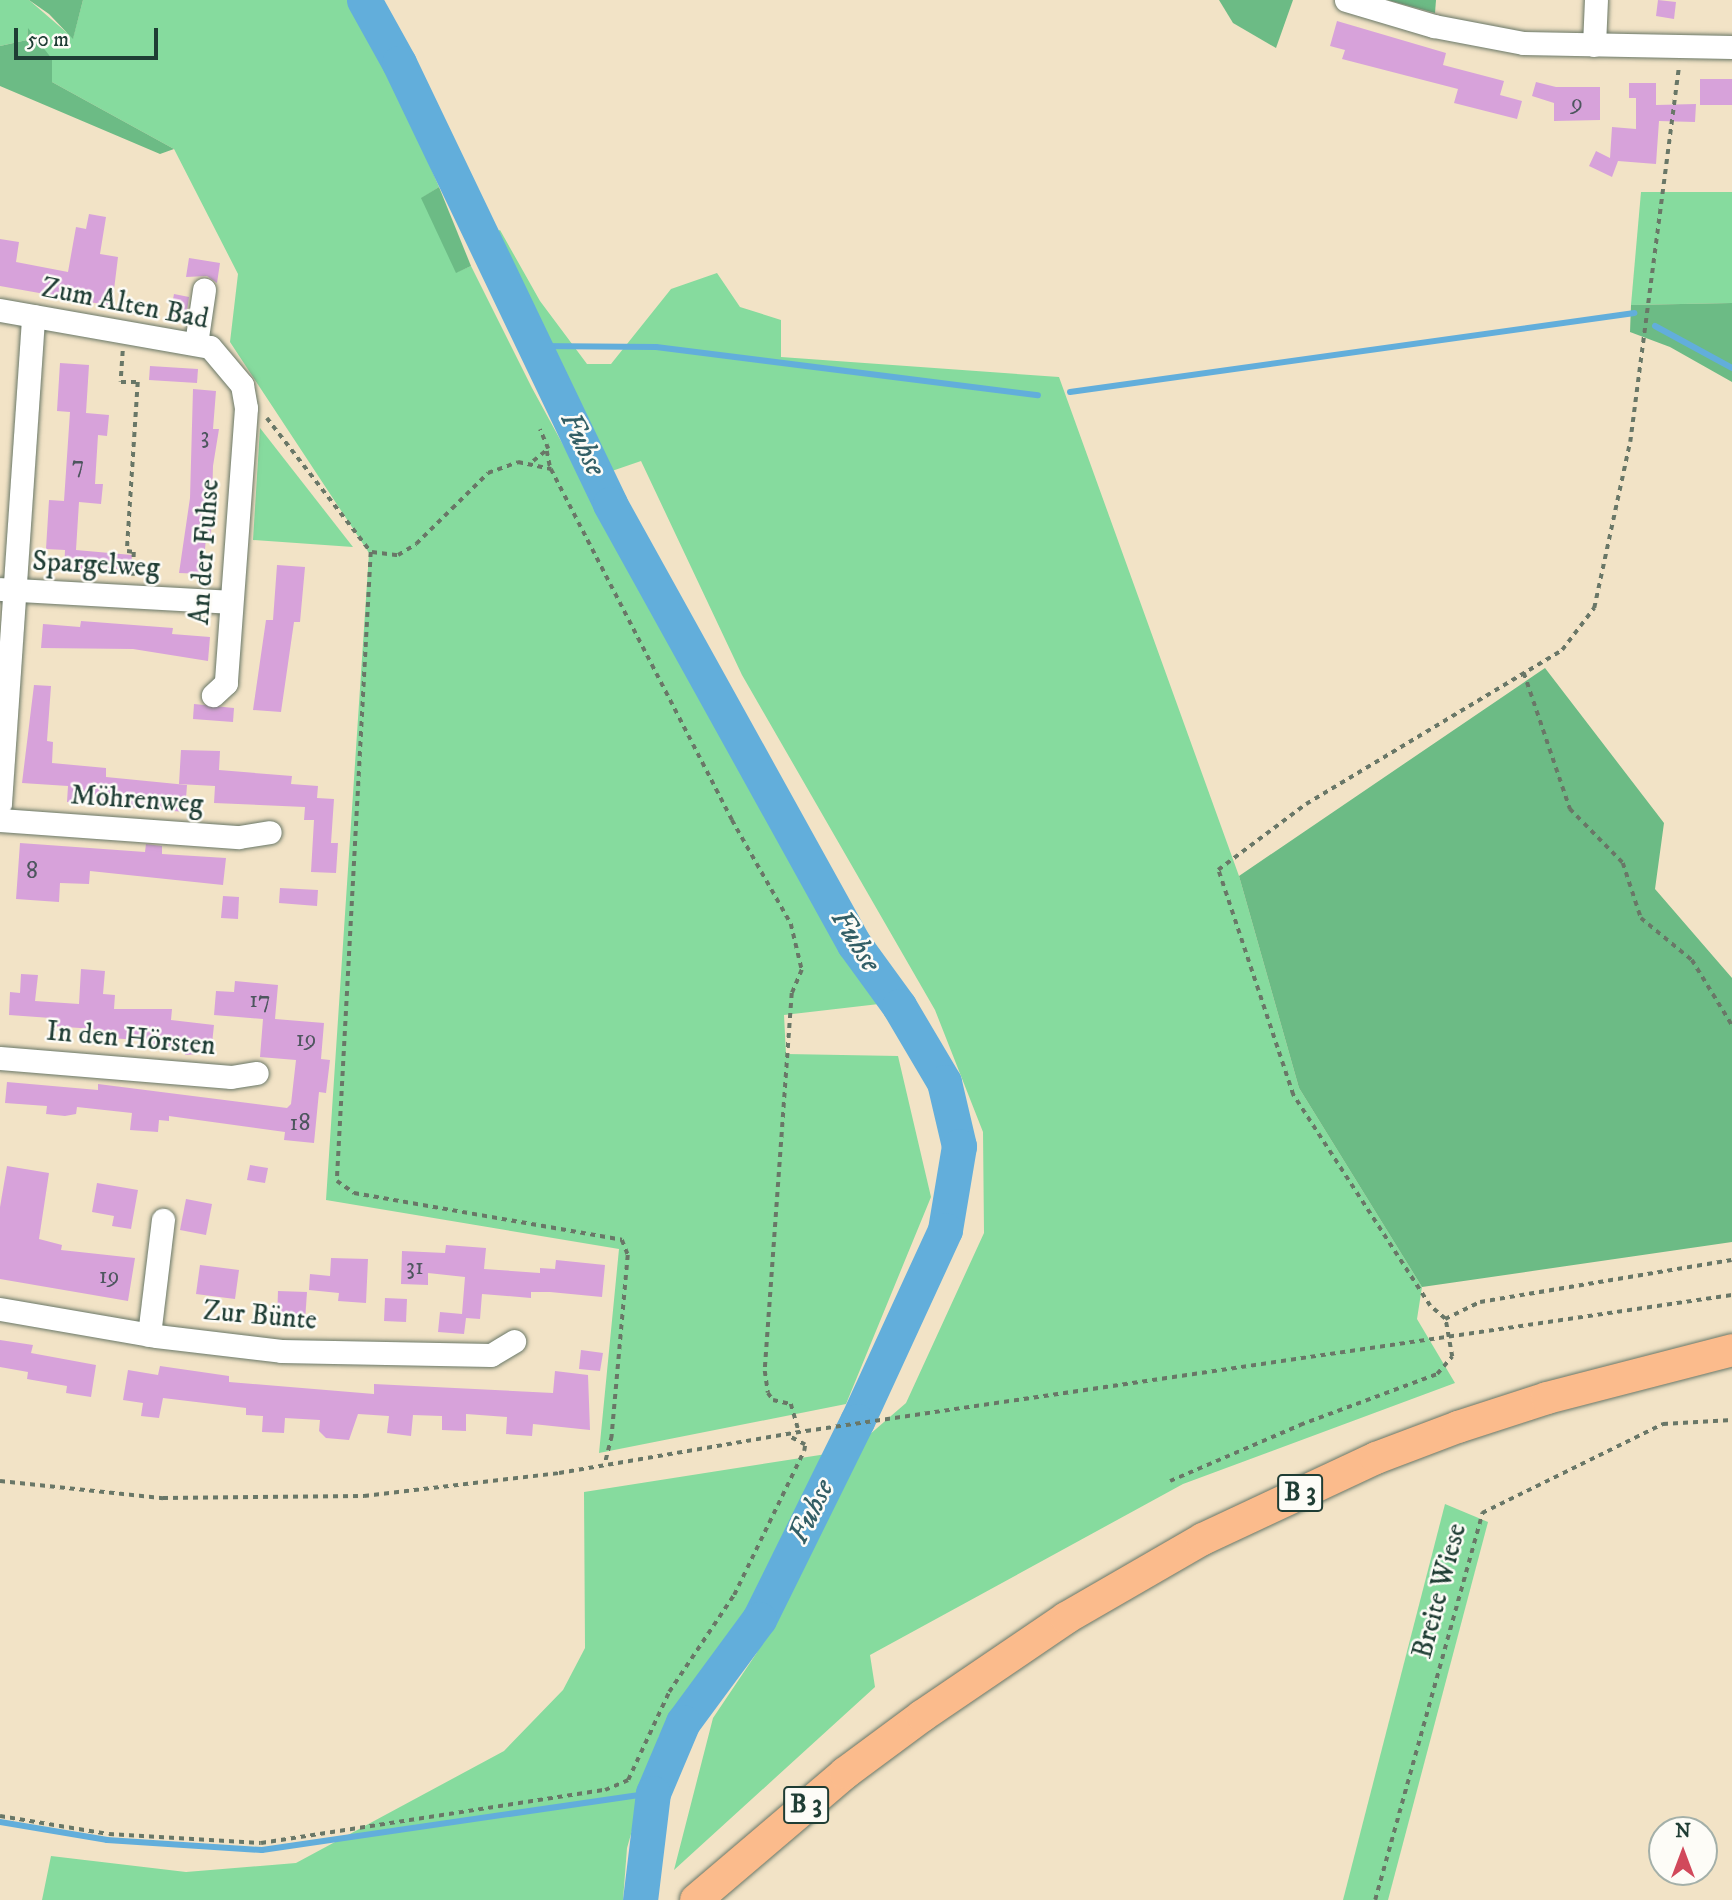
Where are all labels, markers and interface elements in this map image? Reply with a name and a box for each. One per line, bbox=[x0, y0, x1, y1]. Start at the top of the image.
scale bar bbox=[18, 14, 161, 58]
text: 50 m bbox=[27, 27, 69, 53]
house number: 9 bbox=[1571, 90, 1583, 118]
street label: Zum Alten Bad bbox=[39, 271, 211, 337]
water label: Fuhse bbox=[551, 406, 613, 482]
house number: 3 bbox=[201, 423, 209, 451]
house number: 7 bbox=[72, 452, 84, 480]
street label: An der Fuhse bbox=[183, 478, 227, 626]
street label: Spargelweg bbox=[31, 545, 161, 585]
street label: Möhrenweg bbox=[70, 779, 204, 821]
house number: 8 bbox=[26, 858, 38, 886]
water label: Fuhse bbox=[822, 903, 888, 979]
house number: 17 bbox=[249, 987, 271, 1015]
street label: In den Hörsten bbox=[45, 1015, 217, 1063]
house number: 19 bbox=[296, 1026, 316, 1054]
house number: 18 bbox=[290, 1110, 310, 1138]
house number: 31 bbox=[406, 1254, 424, 1282]
house number: 19 bbox=[99, 1263, 119, 1291]
street label: Zur Bünte bbox=[202, 1294, 318, 1338]
road number: B 3 bbox=[1276, 1470, 1324, 1516]
water label: Fuhse bbox=[781, 1474, 843, 1550]
street label: Breite Wiese bbox=[1406, 1520, 1474, 1662]
road number: B 3 bbox=[782, 1782, 830, 1828]
north arrow bbox=[1648, 1816, 1718, 1886]
text: N bbox=[1675, 1820, 1691, 1843]

